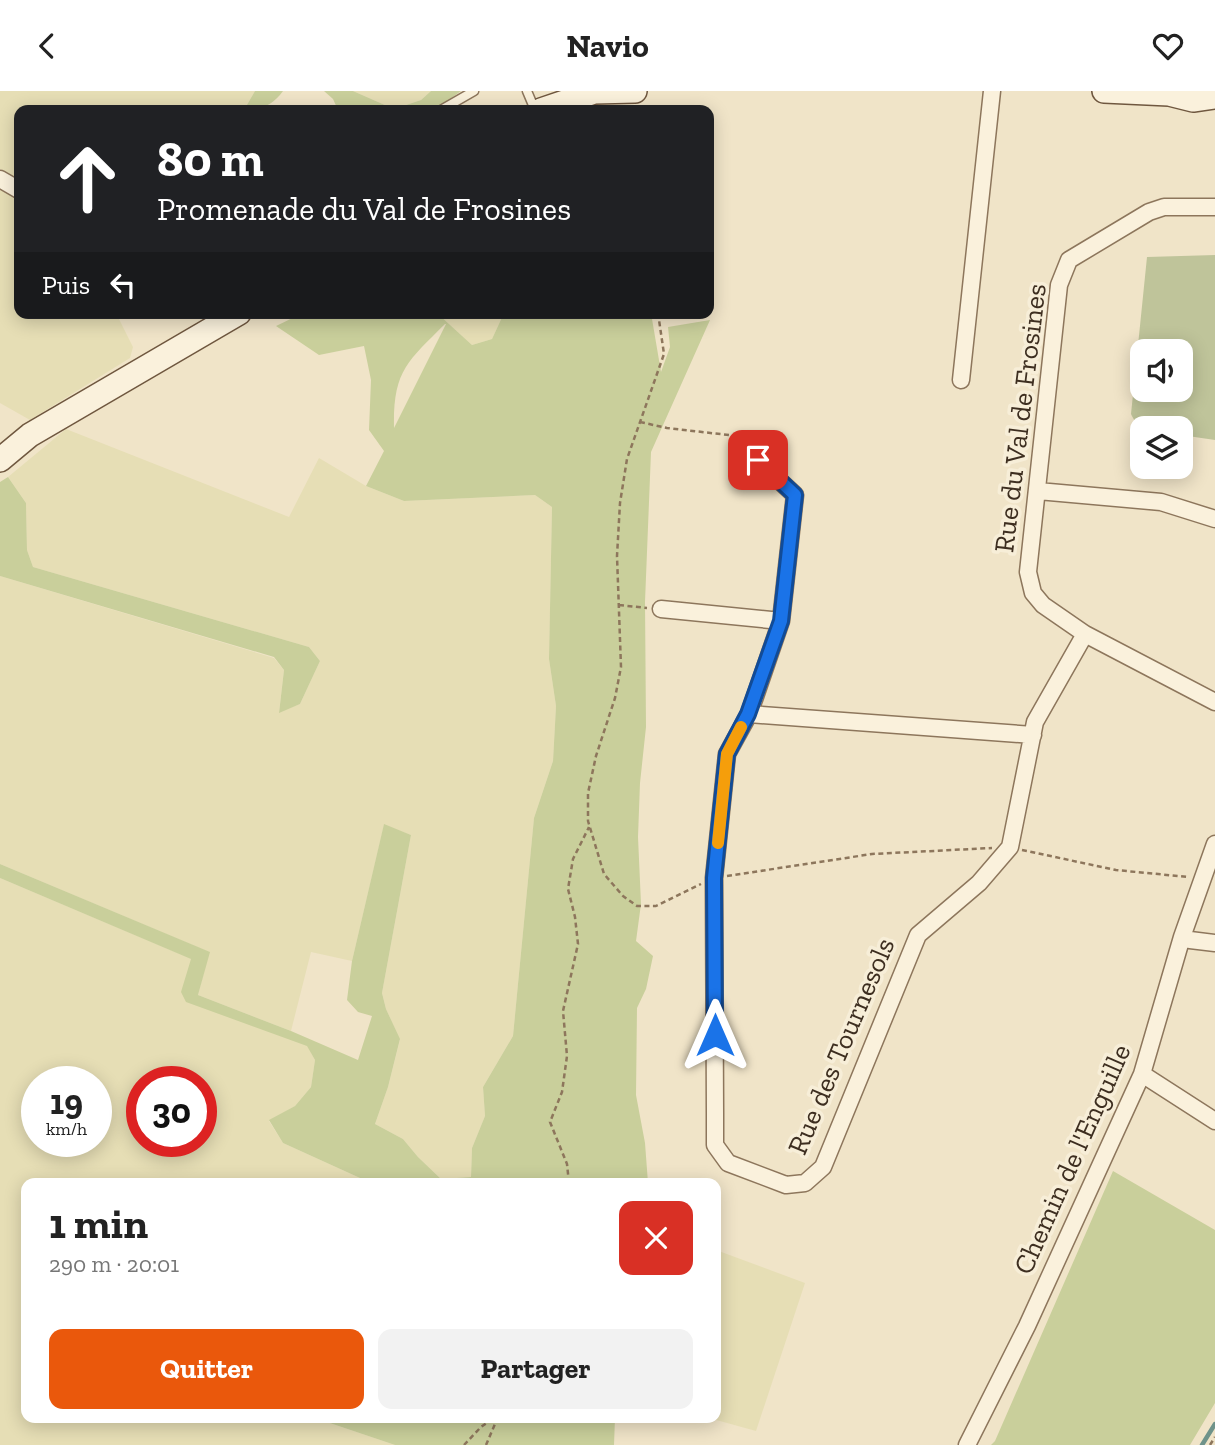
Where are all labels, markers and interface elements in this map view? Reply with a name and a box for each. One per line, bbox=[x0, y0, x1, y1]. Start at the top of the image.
icon: back bbox=[28, 27, 66, 65]
text: Navio bbox=[566, 27, 649, 65]
icon: heart bbox=[1149, 27, 1187, 65]
text: 80 m bbox=[157, 130, 264, 189]
icon: ahead bbox=[42, 133, 133, 224]
text: Promenade du Val de Frosines bbox=[157, 190, 571, 228]
icon: left bbox=[104, 266, 142, 304]
text: Puis bbox=[42, 269, 90, 301]
street label: Rue du Val de Frosines bbox=[987, 282, 1053, 554]
map controls bbox=[1130, 339, 1193, 479]
button: sound bbox=[1130, 339, 1193, 402]
button: layers bbox=[1130, 416, 1193, 479]
pin bbox=[728, 430, 788, 490]
icon: arrive bbox=[739, 441, 777, 479]
street label: Rue des Tournesols bbox=[780, 933, 902, 1159]
position arrow bbox=[678, 998, 752, 1072]
street label: Chemin de l'Enguille bbox=[1006, 1039, 1138, 1279]
speed limit sign: 30 bbox=[126, 1066, 217, 1157]
text: 19 bbox=[50, 1081, 83, 1123]
text: km/h bbox=[46, 1118, 87, 1140]
text: 1 min bbox=[49, 1198, 148, 1249]
button: close bbox=[619, 1201, 693, 1275]
text: 290 m · 20:01 bbox=[49, 1250, 179, 1278]
button: Quitter bbox=[49, 1329, 364, 1409]
button: Partager bbox=[378, 1329, 693, 1409]

